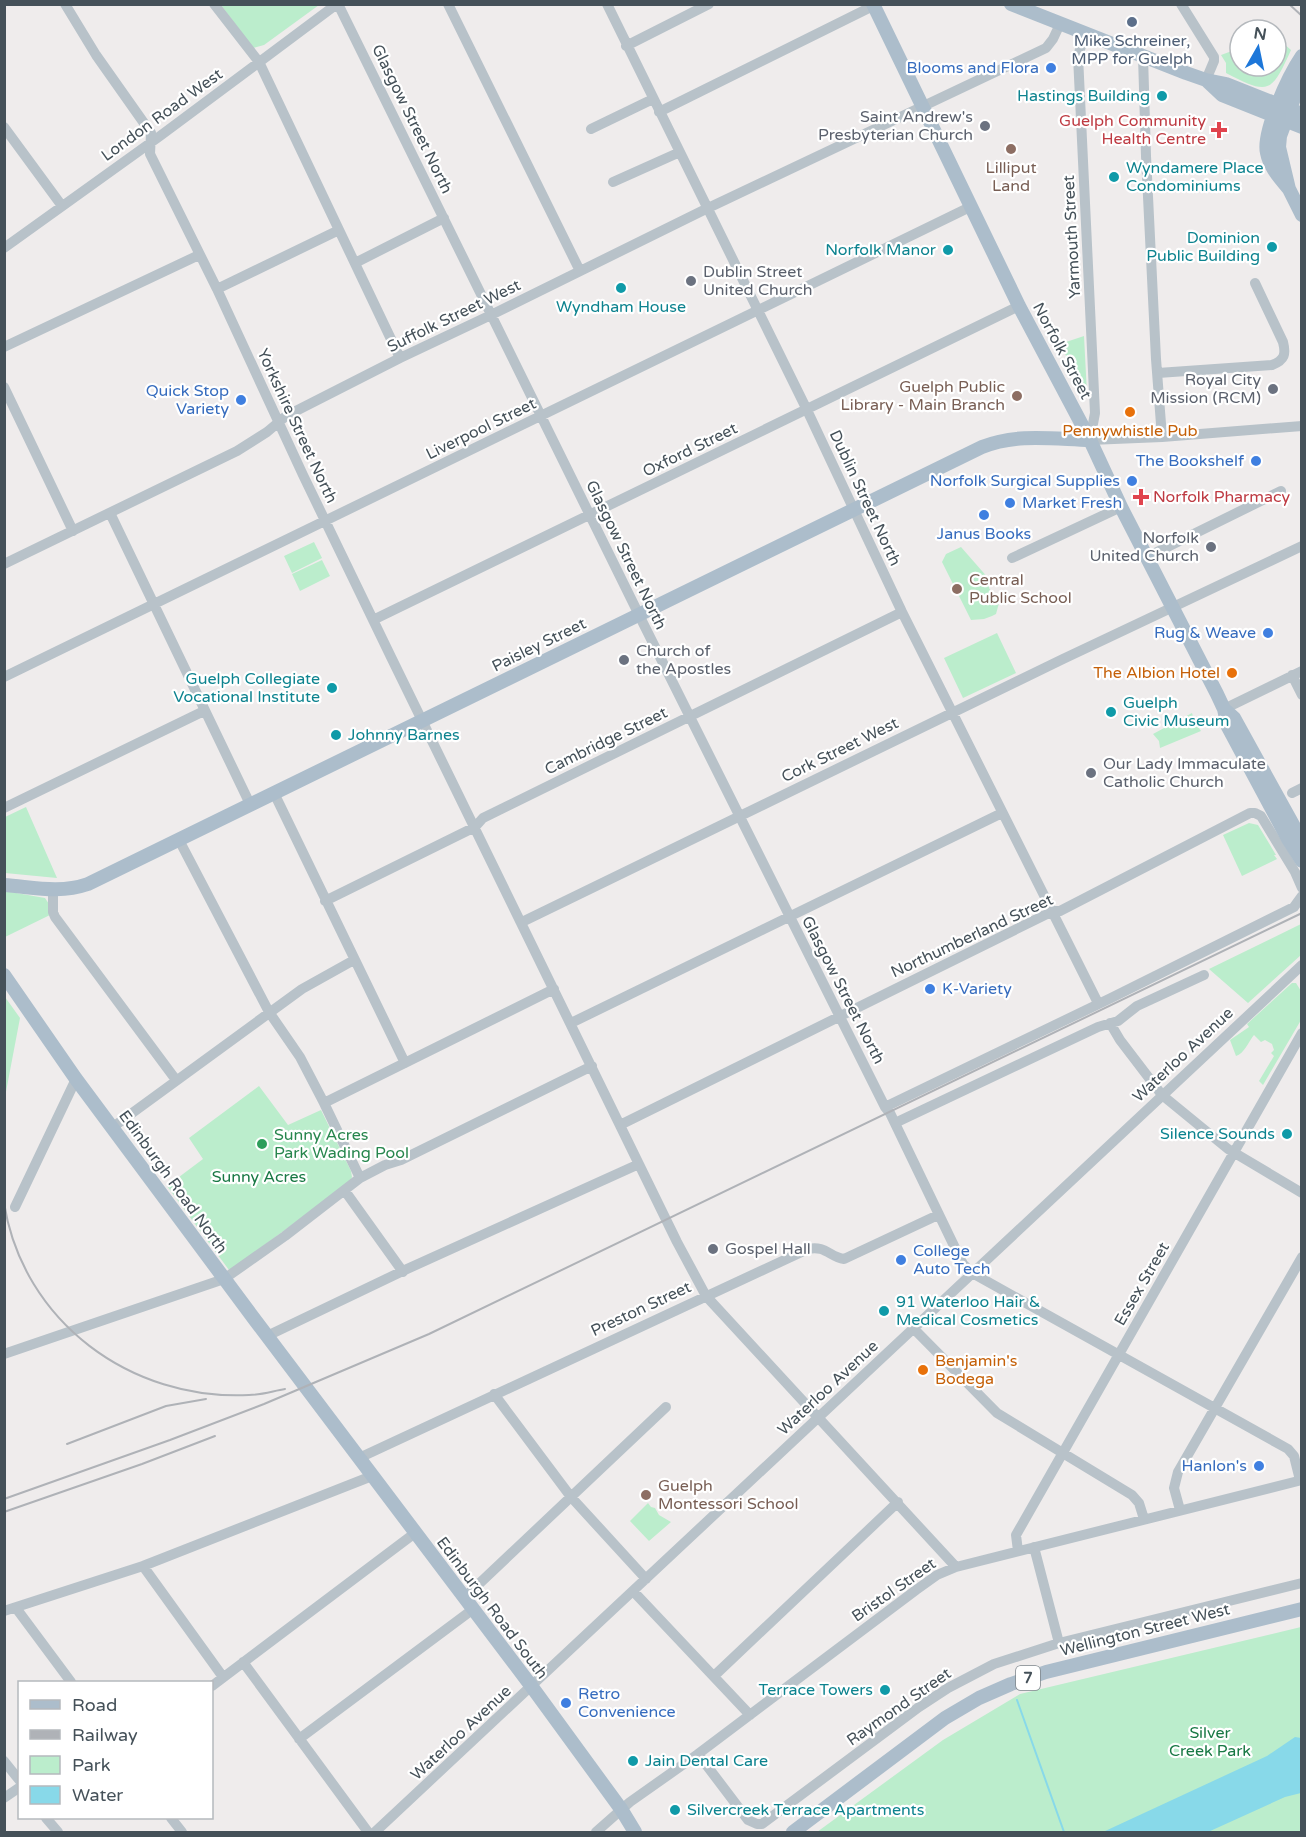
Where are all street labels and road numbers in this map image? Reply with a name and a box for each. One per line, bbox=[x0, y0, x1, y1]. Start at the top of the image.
street label: Glasgow Street North bbox=[367, 41, 457, 197]
street label: London Road West bbox=[97, 64, 227, 166]
street label: Yarmouth Street bbox=[1059, 175, 1085, 299]
street label: Suffolk Street West bbox=[384, 275, 524, 357]
street label: Norfolk Street bbox=[1028, 299, 1096, 403]
street label: Yorkshire Street North bbox=[252, 346, 342, 506]
street label: Liverpool Street bbox=[423, 394, 539, 464]
street label: Oxford Street bbox=[639, 418, 741, 482]
street label: Dublin Street North bbox=[825, 427, 905, 569]
street label: Glasgow Street North bbox=[581, 477, 671, 633]
street label: Paisley Street bbox=[489, 614, 589, 676]
street label: Cambridge Street bbox=[541, 703, 671, 779]
street label: Cork Street West bbox=[778, 713, 902, 787]
street label: Northumberland Street bbox=[888, 890, 1056, 982]
street label: Glasgow Street North bbox=[797, 913, 889, 1067]
street label: Waterloo Avenue bbox=[1128, 1003, 1238, 1107]
street label: Edinburgh Road North bbox=[114, 1106, 232, 1258]
street label: Essex Street bbox=[1110, 1239, 1174, 1329]
street label: Preston Street bbox=[588, 1277, 694, 1341]
street label: Waterloo Avenue bbox=[773, 1336, 883, 1440]
street label: Edinburgh Road South bbox=[432, 1533, 552, 1683]
street label: Bristol Street bbox=[848, 1554, 940, 1626]
street label: Wellington Street West bbox=[1058, 1599, 1232, 1661]
street label: Raymond Street bbox=[843, 1664, 955, 1750]
road number: 7 bbox=[1016, 1666, 1040, 1690]
street label: Waterloo Avenue bbox=[406, 1681, 516, 1785]

